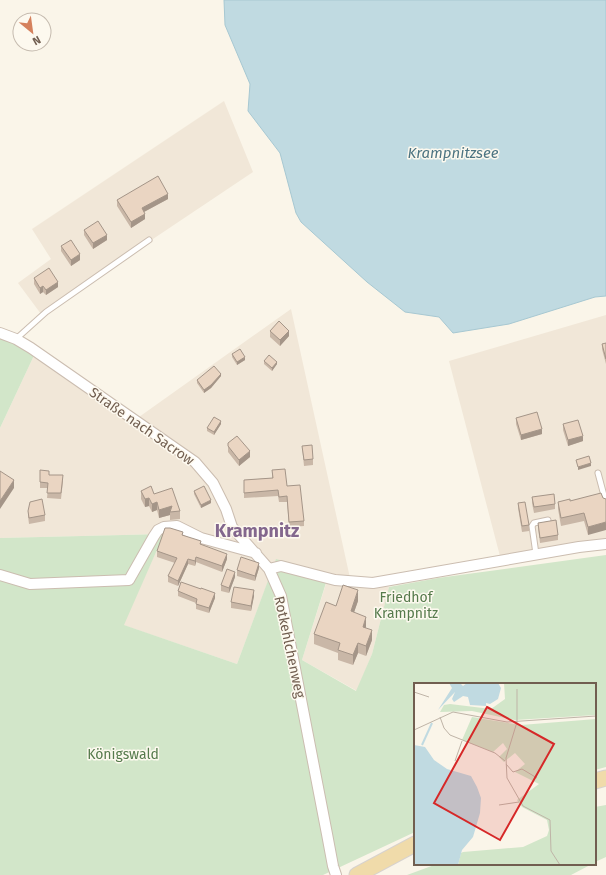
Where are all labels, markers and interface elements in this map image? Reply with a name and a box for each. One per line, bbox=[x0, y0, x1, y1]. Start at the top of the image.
north arrow bbox=[12, 12, 52, 52]
text: N bbox=[30, 33, 43, 48]
water label: Krampnitzsee bbox=[408, 144, 499, 162]
street label: Straße nach Sacrow bbox=[86, 384, 198, 469]
district label: Krampnitz bbox=[215, 520, 299, 542]
park label: Friedhof Krampnitz bbox=[374, 589, 438, 622]
street label: Rotkehlchenweg bbox=[270, 594, 309, 700]
inset map bbox=[414, 683, 596, 865]
park label: Königswald bbox=[87, 746, 159, 763]

